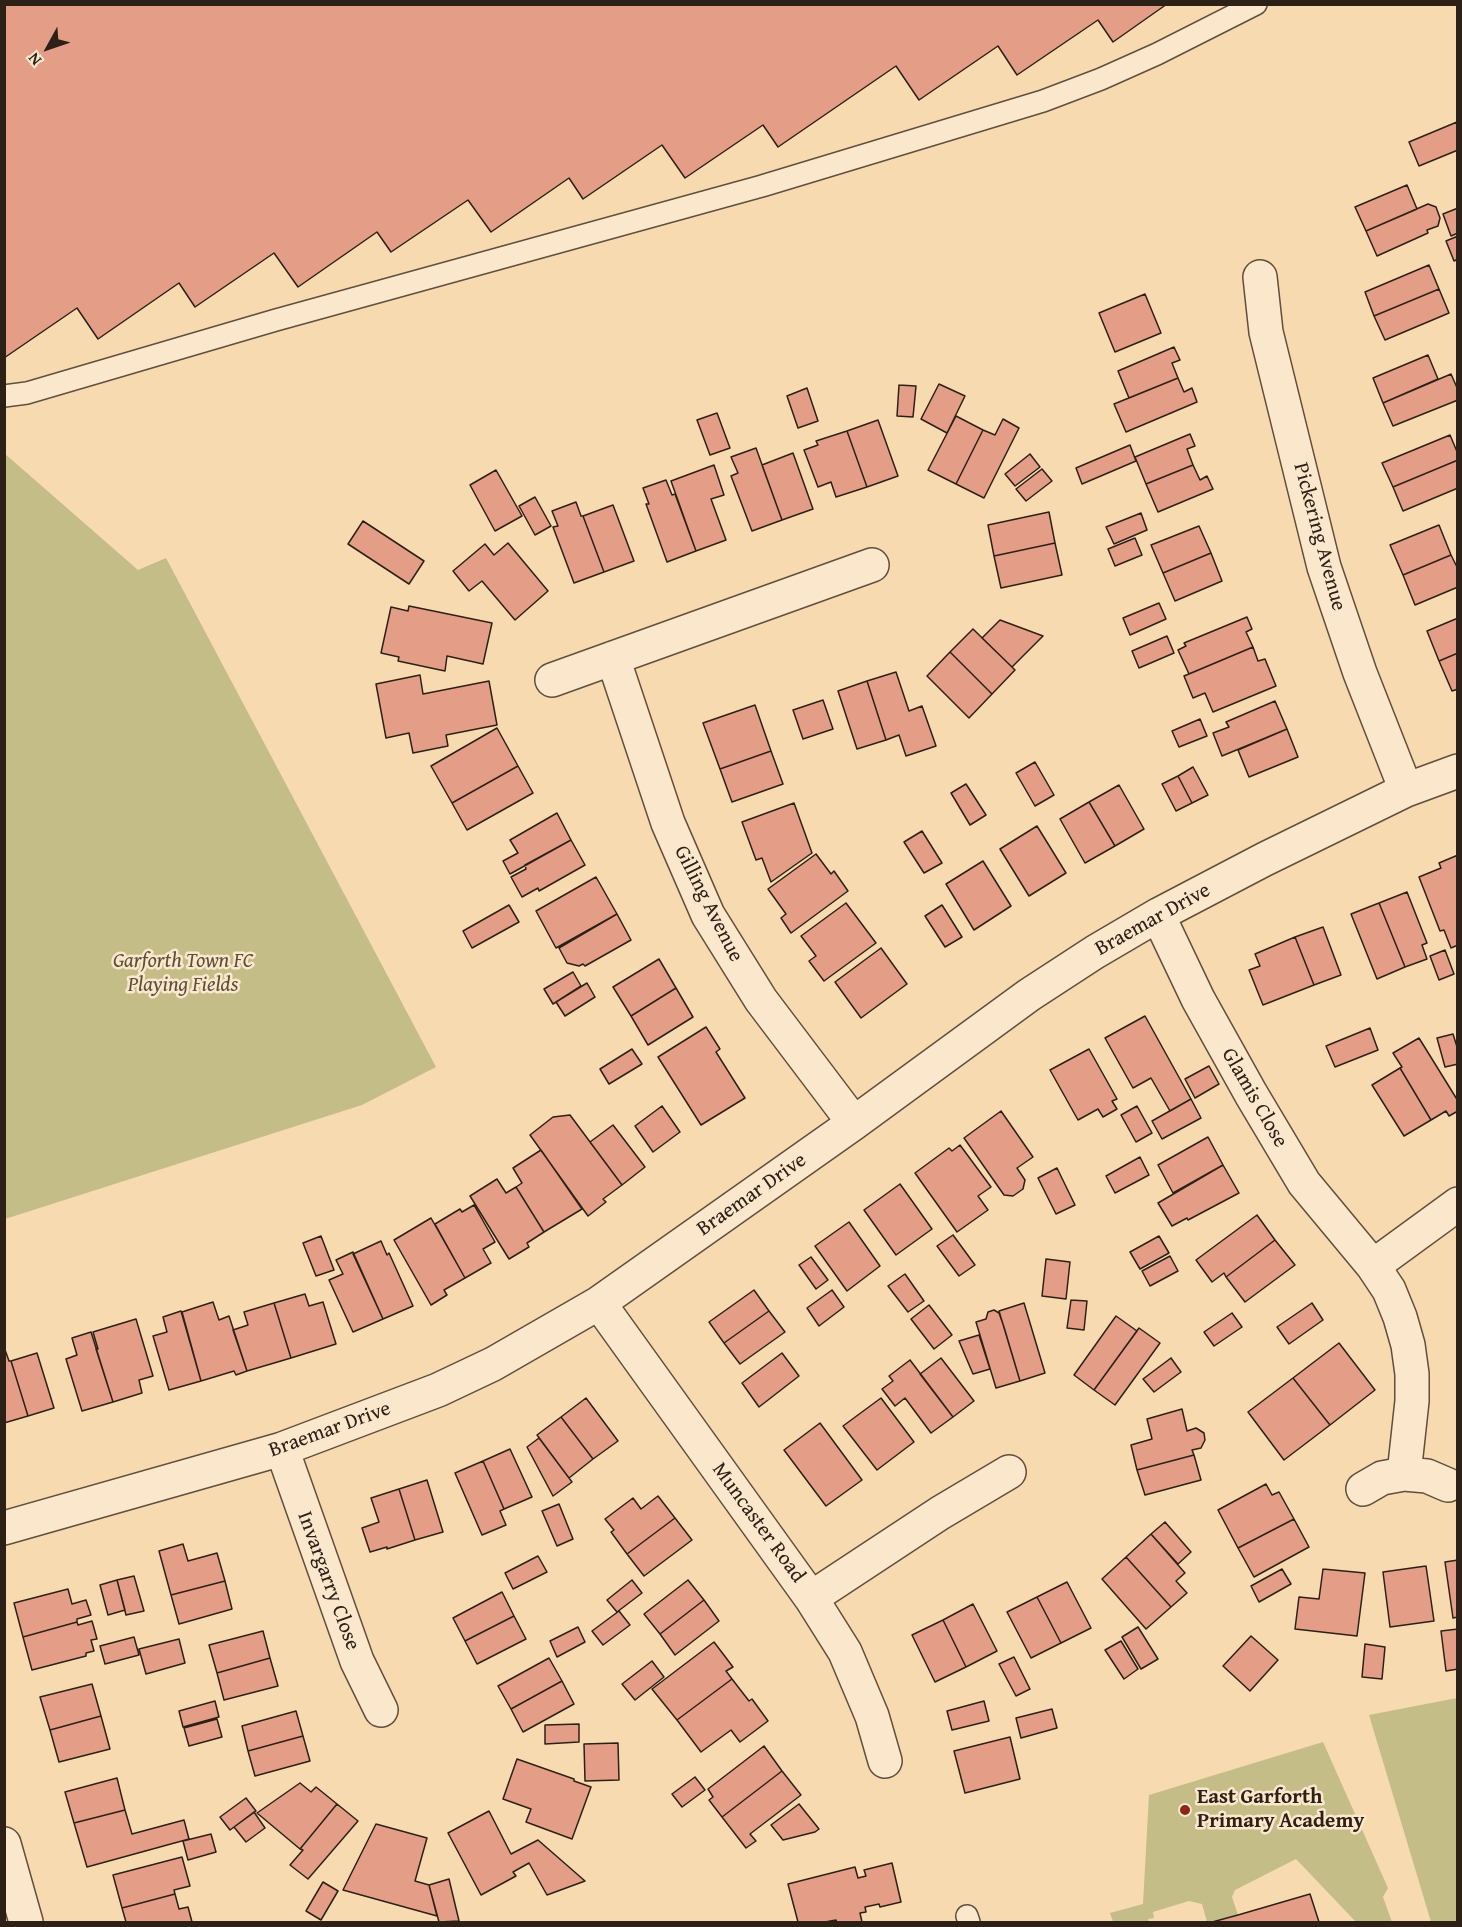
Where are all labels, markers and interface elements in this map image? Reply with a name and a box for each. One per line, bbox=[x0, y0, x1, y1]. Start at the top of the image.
north arrow bbox=[18, 18, 78, 78]
text: N bbox=[22, 48, 47, 71]
street label: Pickering Avenue bbox=[1287, 460, 1351, 614]
street label: Gilling Avenue bbox=[668, 842, 748, 966]
street label: Braemar Drive bbox=[1091, 878, 1215, 962]
park label: Garforth Town FC Playing Fields bbox=[113, 949, 253, 999]
street label: Glamis Close bbox=[1215, 1044, 1293, 1152]
street label: Braemar Drive bbox=[693, 1148, 811, 1242]
street label: Braemar Drive bbox=[266, 1396, 394, 1464]
street label: Muncaster Road bbox=[706, 1458, 810, 1588]
street label: Invargarry Close bbox=[291, 1508, 365, 1654]
place label: East Garforth Primary Academy bbox=[1197, 1785, 1364, 1835]
marker: East Garforth Primary Academy bbox=[1178, 1803, 1192, 1817]

